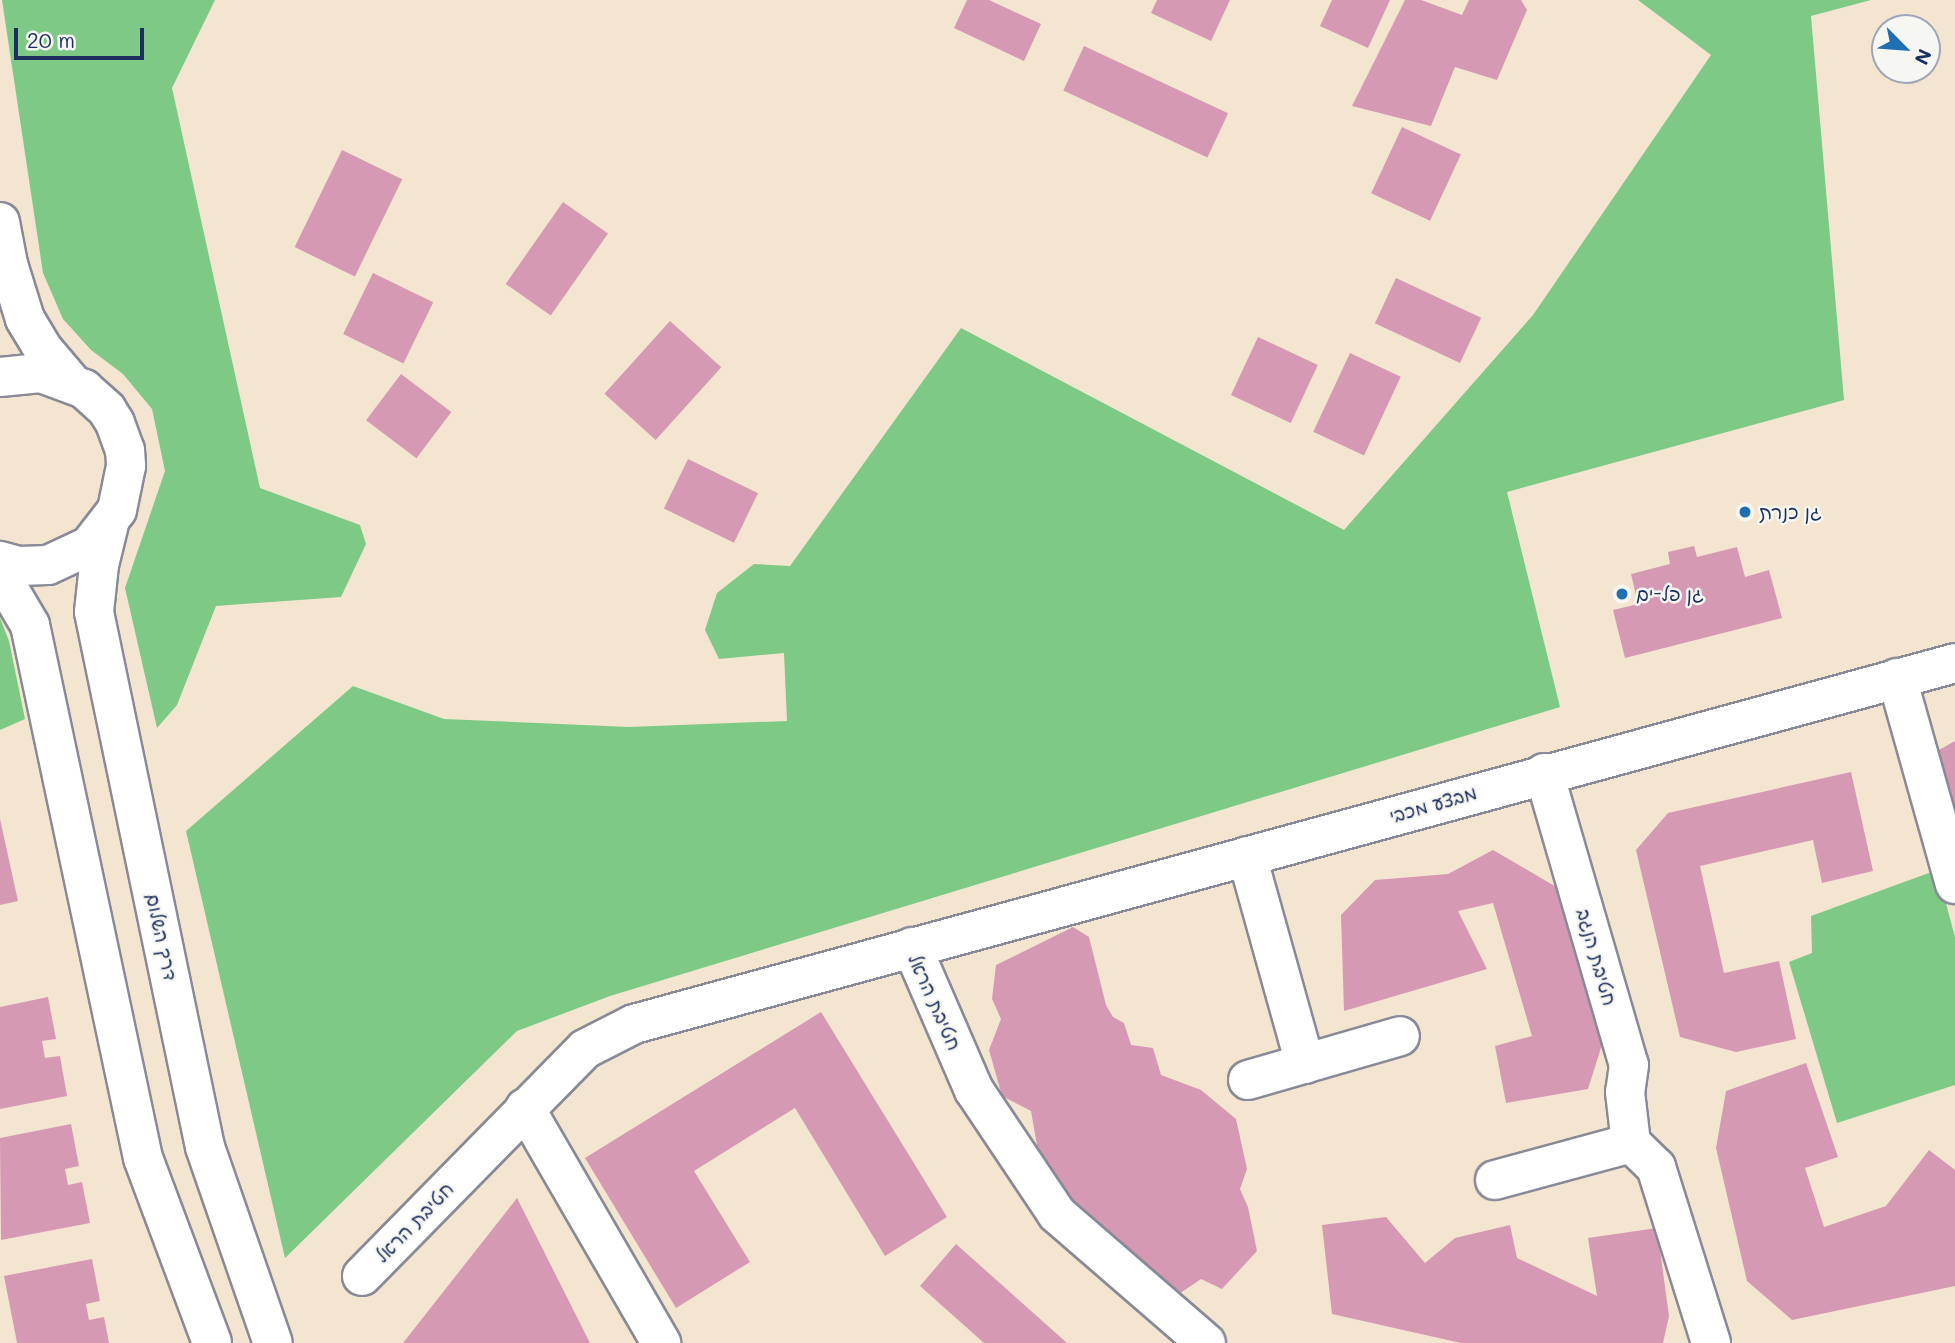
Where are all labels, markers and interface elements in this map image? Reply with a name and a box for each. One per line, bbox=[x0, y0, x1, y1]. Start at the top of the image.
scale bar bbox=[18, 14, 147, 58]
north arrow bbox=[1871, 14, 1941, 84]
text: 20 m bbox=[27, 26, 75, 53]
text: N bbox=[1909, 45, 1938, 69]
place label: גן כנרת bbox=[1759, 501, 1822, 523]
marker: גן כנרת bbox=[1737, 504, 1753, 520]
place label: גן פל-ים bbox=[1636, 583, 1704, 605]
marker: גן פל-ים bbox=[1614, 586, 1630, 602]
street label: מבצע מכבי bbox=[1387, 781, 1479, 827]
street label: דרך השלום bbox=[142, 891, 182, 983]
street label: חטיבת הנגב bbox=[1572, 906, 1622, 1008]
street label: חטיבת הראל bbox=[904, 950, 966, 1054]
street label: חטיבת הראל bbox=[370, 1177, 458, 1267]

